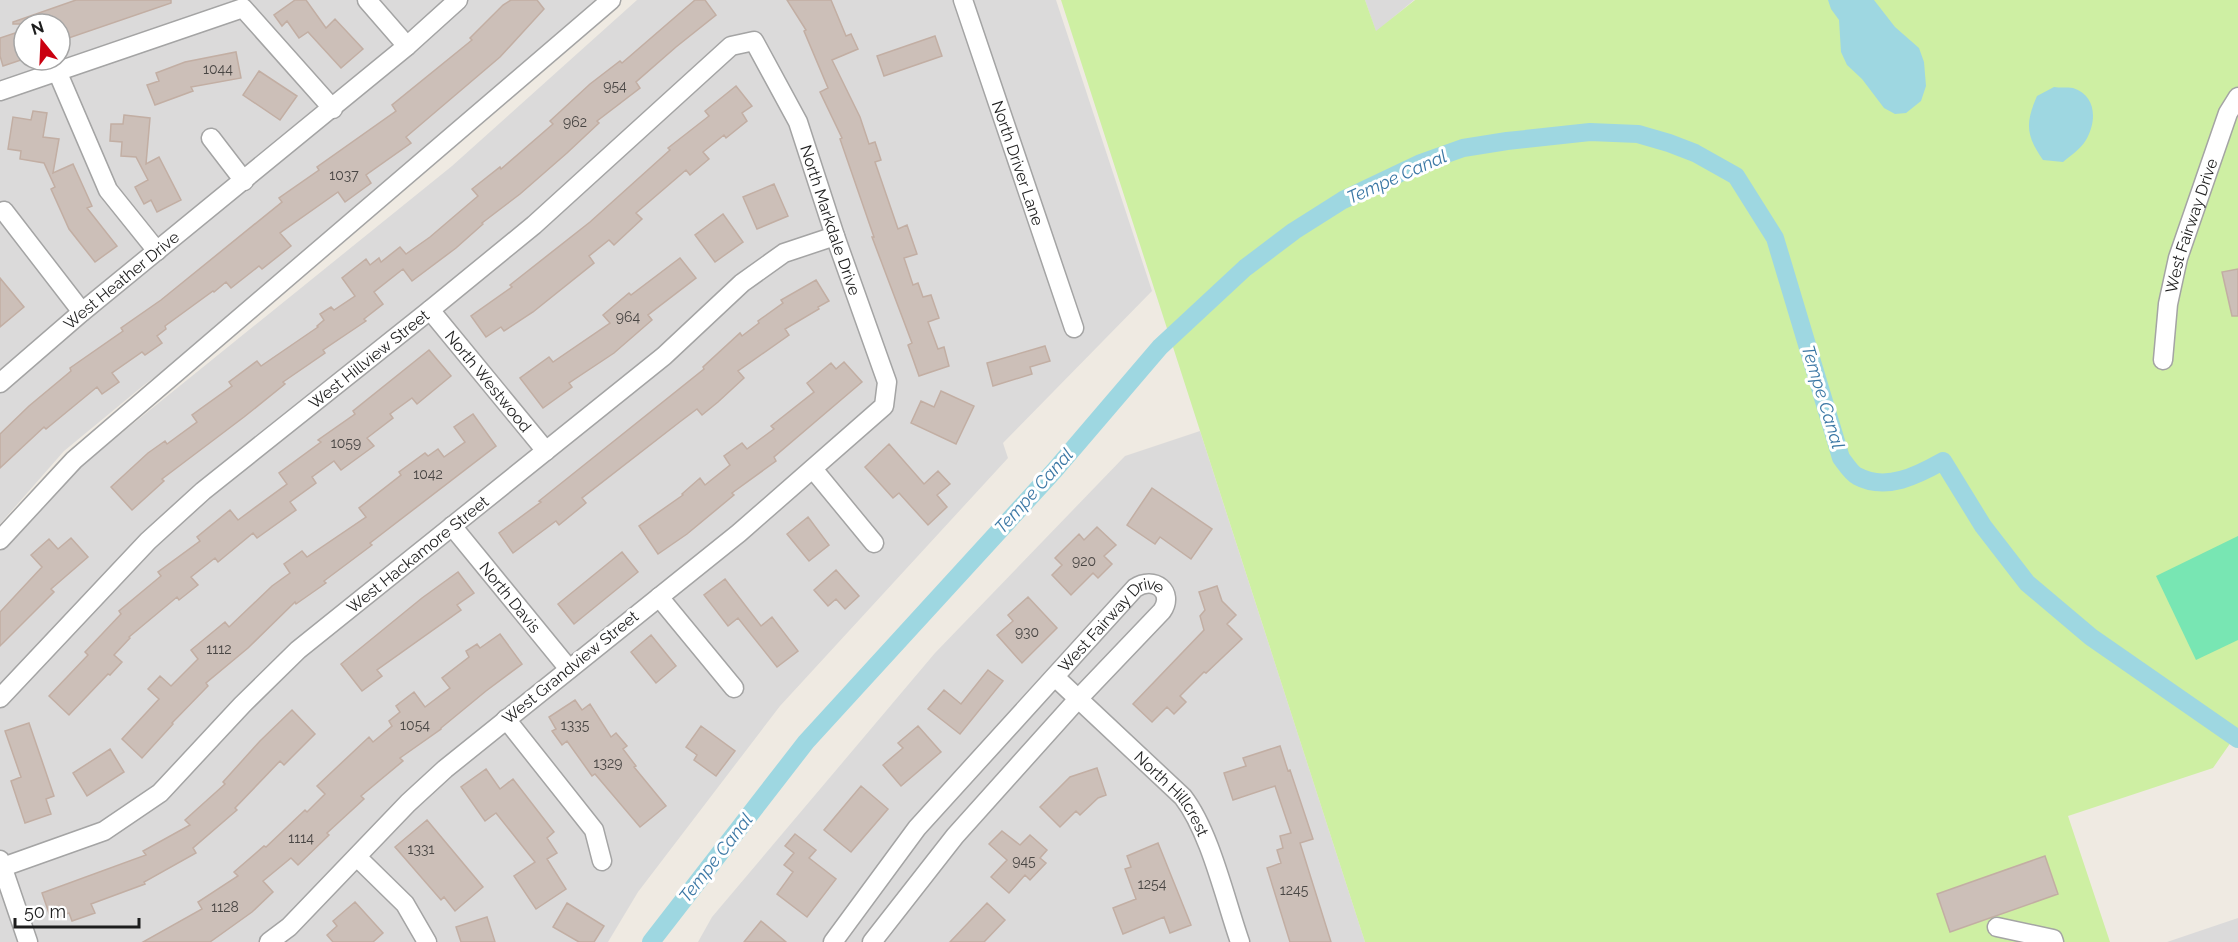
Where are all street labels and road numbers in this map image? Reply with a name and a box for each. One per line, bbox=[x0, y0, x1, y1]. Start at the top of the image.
street label: North Driver Lane bbox=[988, 98, 1048, 228]
street label: North Markdale Drive bbox=[796, 143, 864, 298]
street label: West Fairway Drive bbox=[2162, 156, 2222, 295]
street label: West Heather Drive bbox=[60, 228, 183, 334]
street label: West Hillview Street bbox=[305, 305, 433, 413]
street label: North Westwood bbox=[441, 327, 535, 436]
street label: West Hackamore Street bbox=[343, 491, 493, 617]
street label: North Davis bbox=[475, 558, 545, 637]
street label: West Fairway Drive bbox=[1054, 574, 1168, 676]
street label: West Grandview Street bbox=[498, 606, 643, 728]
street label: North Hillcrest bbox=[1130, 747, 1213, 840]

